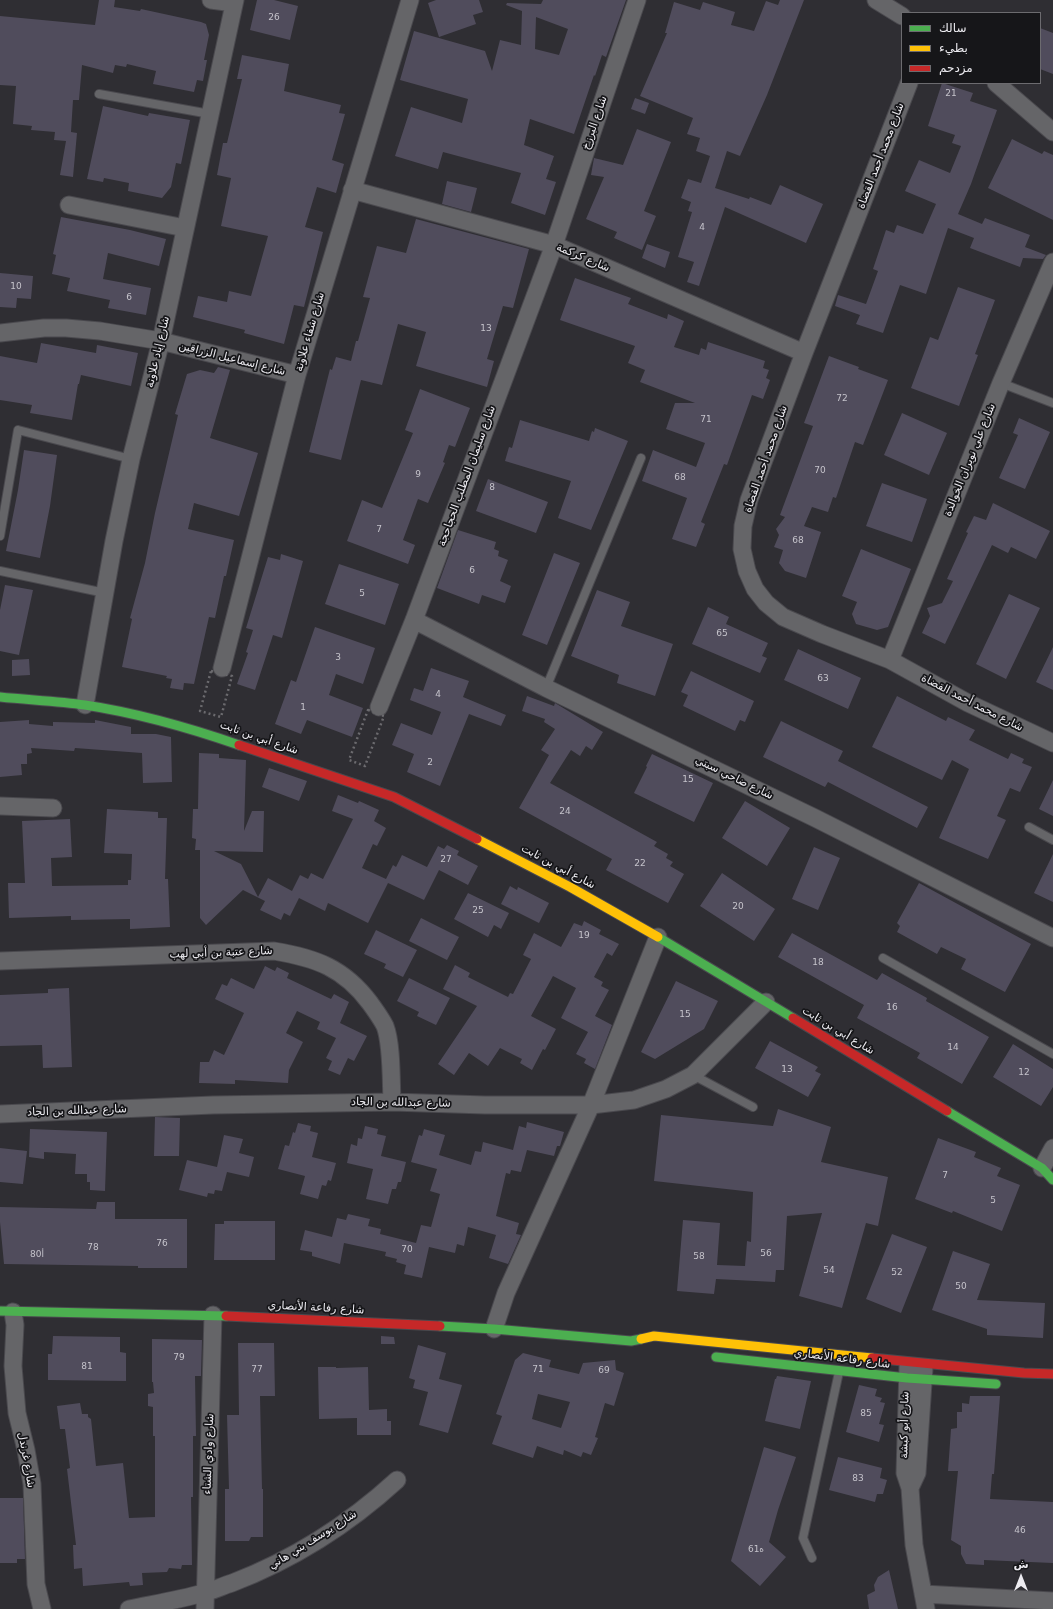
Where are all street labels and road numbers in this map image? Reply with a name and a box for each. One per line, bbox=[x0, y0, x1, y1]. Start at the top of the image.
street label: شارع البرزخ bbox=[580, 94, 610, 152]
street label: شارع محمد أحمد القضاة bbox=[855, 101, 907, 211]
street label: شارع كركمة bbox=[554, 241, 612, 275]
street label: شارع شفاء علاونة bbox=[292, 291, 328, 373]
street label: شارع إياد علاونة bbox=[143, 315, 173, 389]
street label: شارع إسماعيل الزراقين bbox=[177, 339, 287, 379]
street label: شارع علي نويران الخوالدة bbox=[941, 402, 999, 518]
street label: شارع سليمان المطلب الحجاحجة bbox=[435, 404, 499, 548]
street label: شارع محمد أحمد القضاة bbox=[741, 404, 791, 514]
street label: شارع محمد أحمد القضاة bbox=[919, 672, 1025, 734]
street label: شارع أبي بن ثابت bbox=[218, 718, 300, 758]
street label: شارع ضاحي سبتي bbox=[693, 753, 775, 803]
street label: شارع أبي بن ثابت bbox=[519, 842, 597, 892]
street label: شارع عتبة بن أبي لهب bbox=[169, 945, 273, 961]
street label: شارع أبي بن ثابت bbox=[799, 1004, 877, 1058]
street label: شارع عبدالله بن الجاد bbox=[351, 1096, 451, 1110]
street label: شارع عبدالله بن الجاد bbox=[27, 1103, 127, 1119]
street label: شارع رفاعة الأنصاري bbox=[267, 1299, 365, 1317]
street label: شارع رفاعة الأنصاري bbox=[793, 1347, 891, 1371]
street label: شارع أبو كبشة bbox=[898, 1391, 912, 1459]
street label: شارع وادي الشتاء bbox=[201, 1413, 217, 1495]
street label: شارع غرندل bbox=[15, 1431, 37, 1489]
street label: شارع يوسف بني هاني bbox=[267, 1508, 359, 1572]

